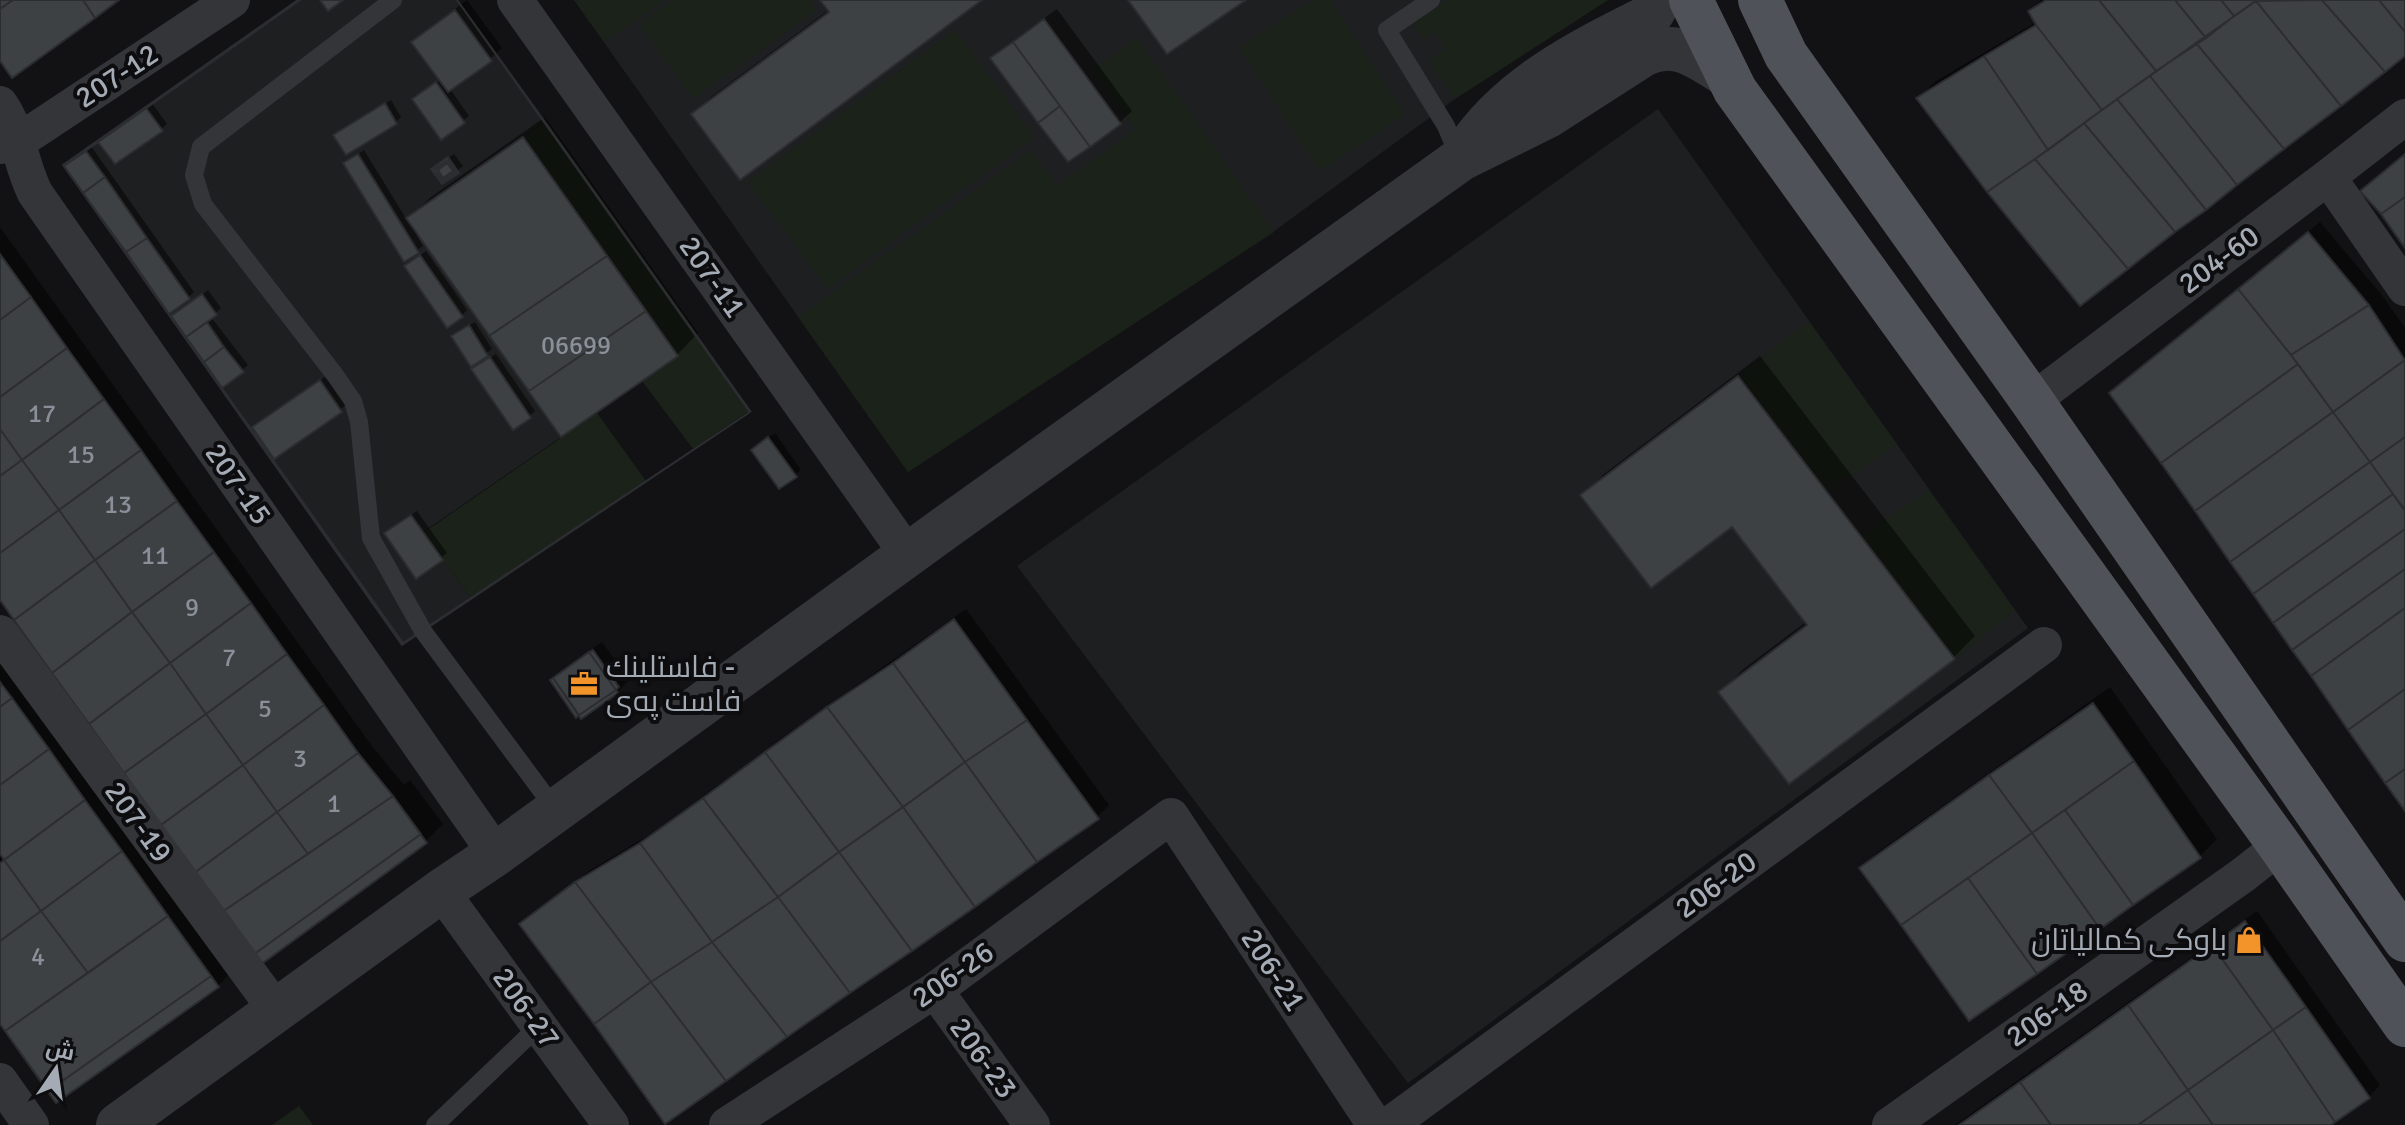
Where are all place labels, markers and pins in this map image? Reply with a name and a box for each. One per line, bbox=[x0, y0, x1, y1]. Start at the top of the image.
place label: فاستلینك - فاست په‌ی bbox=[606, 649, 741, 720]
office icon: فاستلینك - فاست په‌ی bbox=[569, 669, 599, 699]
place label: باوکی کمالیاتان bbox=[2031, 922, 2227, 959]
shop icon: باوکی کمالیاتان bbox=[2234, 925, 2264, 955]

